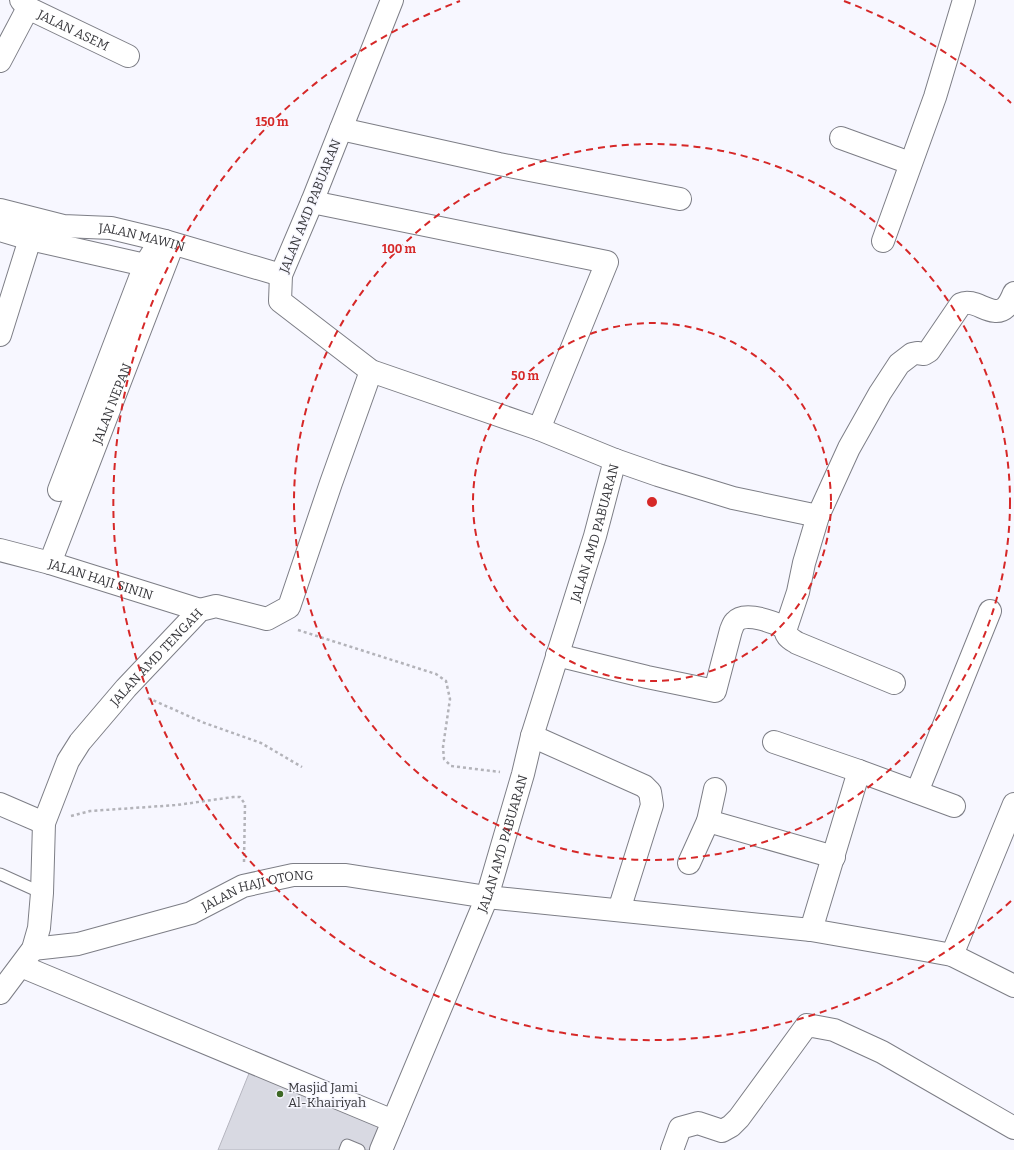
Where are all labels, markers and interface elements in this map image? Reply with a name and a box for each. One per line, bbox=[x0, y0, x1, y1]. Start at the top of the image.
street label: JALAN ASEM bbox=[34, 6, 111, 53]
text: 150 m bbox=[256, 115, 289, 129]
street label: JALAN AMD PABUARAN bbox=[276, 137, 344, 276]
street label: JALAN MAWIN bbox=[98, 220, 187, 254]
text: 100 m bbox=[382, 242, 417, 256]
street label: JALAN NEPAN bbox=[89, 361, 134, 447]
text: 50 m bbox=[511, 369, 539, 383]
street label: JALAN AMD PABUARAN bbox=[567, 462, 621, 605]
centre of rings bbox=[645, 495, 659, 509]
street label: JALAN HAJI SININ bbox=[46, 555, 155, 602]
street label: JALAN AMD TENGAH bbox=[106, 605, 205, 709]
street label: JALAN AMD PABUARAN bbox=[474, 773, 530, 915]
street label: JALAN HAJI OTONG bbox=[198, 868, 314, 914]
place label: Masjid Jami Al-Khairiyah bbox=[288, 1080, 366, 1110]
marker: Masjid Jami Al-Khairiyah bbox=[275, 1089, 285, 1099]

